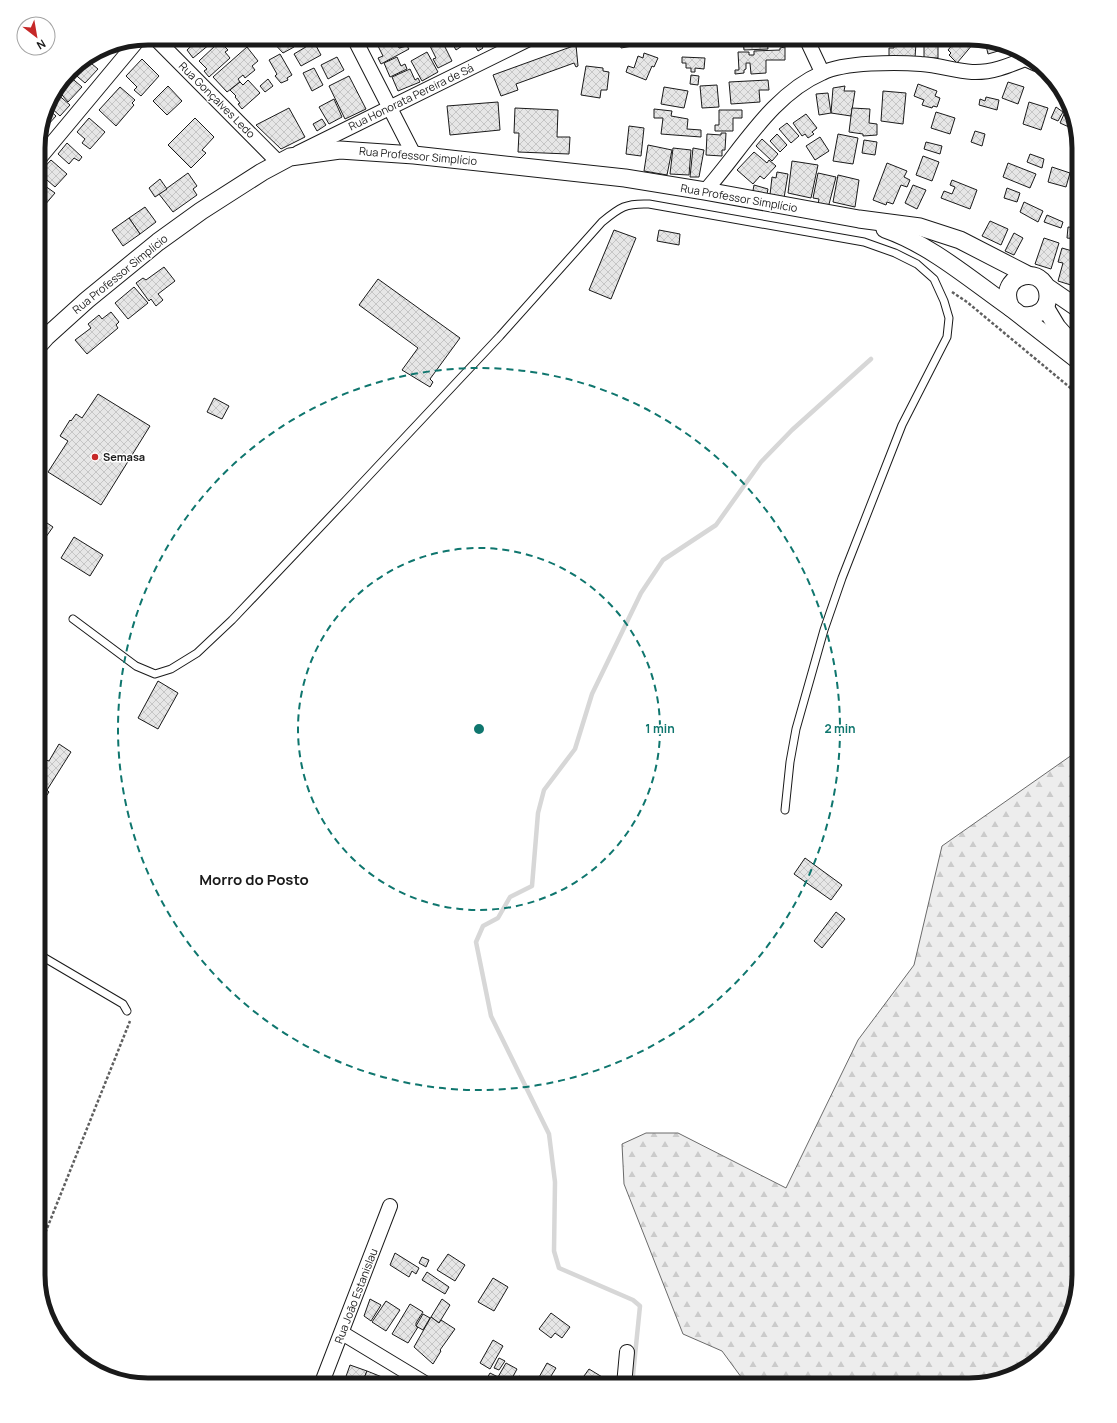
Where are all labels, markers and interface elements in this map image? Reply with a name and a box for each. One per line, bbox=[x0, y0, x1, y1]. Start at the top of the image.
north arrow bbox=[16, 16, 56, 56]
text: N bbox=[34, 37, 49, 54]
street label: Rua Gonçalves Ledo bbox=[176, 58, 259, 141]
street label: Rua Honorata Pereira de Sá bbox=[346, 60, 476, 133]
street label: Rua Professor Simplício bbox=[358, 143, 478, 168]
street label: Rua Professor Simplício bbox=[679, 180, 799, 215]
street label: Rua Professor Simplício bbox=[69, 230, 171, 317]
place label: Semasa bbox=[103, 449, 145, 464]
marker: Semasa bbox=[90, 452, 100, 462]
text: 1 min bbox=[645, 720, 675, 737]
text: 2 min bbox=[824, 720, 856, 737]
centre of rings bbox=[472, 722, 486, 736]
district label: Morro do Posto bbox=[199, 869, 309, 890]
street label: Rua João Estanislau bbox=[330, 1246, 381, 1346]

